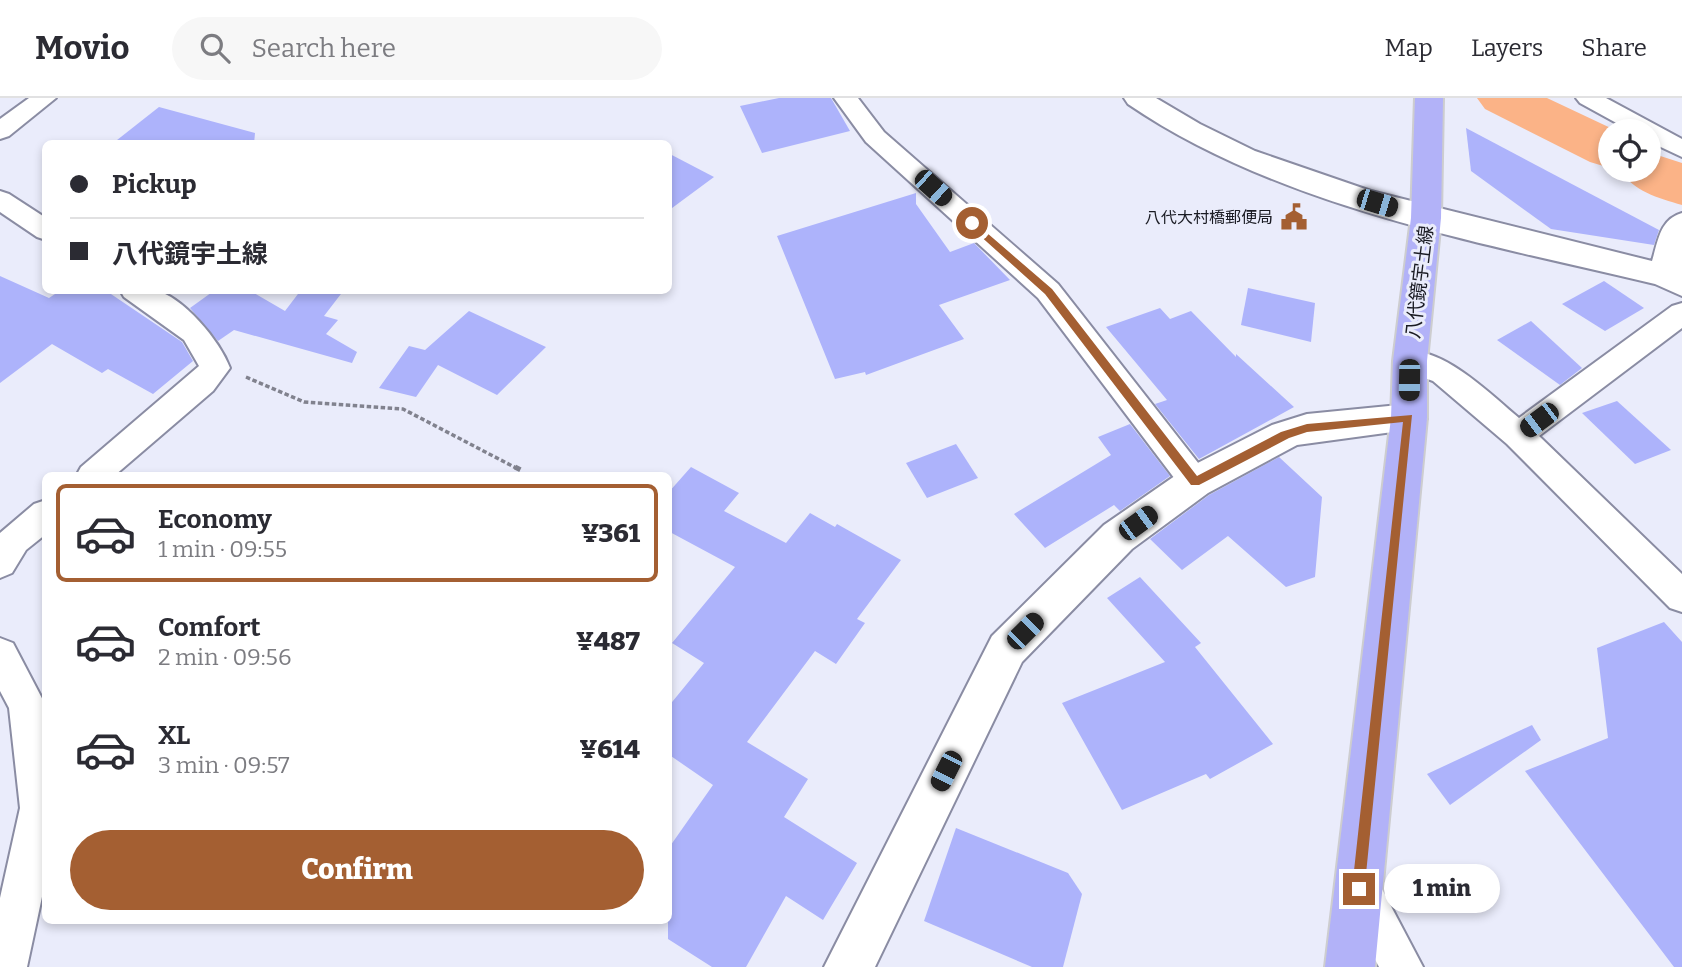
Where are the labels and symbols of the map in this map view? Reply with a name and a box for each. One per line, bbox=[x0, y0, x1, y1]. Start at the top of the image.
car bbox=[911, 166, 956, 210]
car bbox=[1354, 187, 1401, 219]
public building icon: 八代大村橋郵便局 bbox=[1279, 202, 1309, 232]
route start bbox=[956, 207, 988, 239]
place label: 八代大村橋郵便局 bbox=[1145, 208, 1273, 227]
street label: 八代鏡宇土線 bbox=[1401, 224, 1438, 340]
car bbox=[1399, 359, 1420, 401]
car bbox=[1516, 399, 1563, 441]
car bbox=[1115, 502, 1162, 544]
car bbox=[1003, 609, 1048, 653]
car bbox=[928, 748, 965, 794]
callout: 1 min bbox=[1384, 864, 1499, 914]
route end bbox=[1343, 873, 1375, 905]

